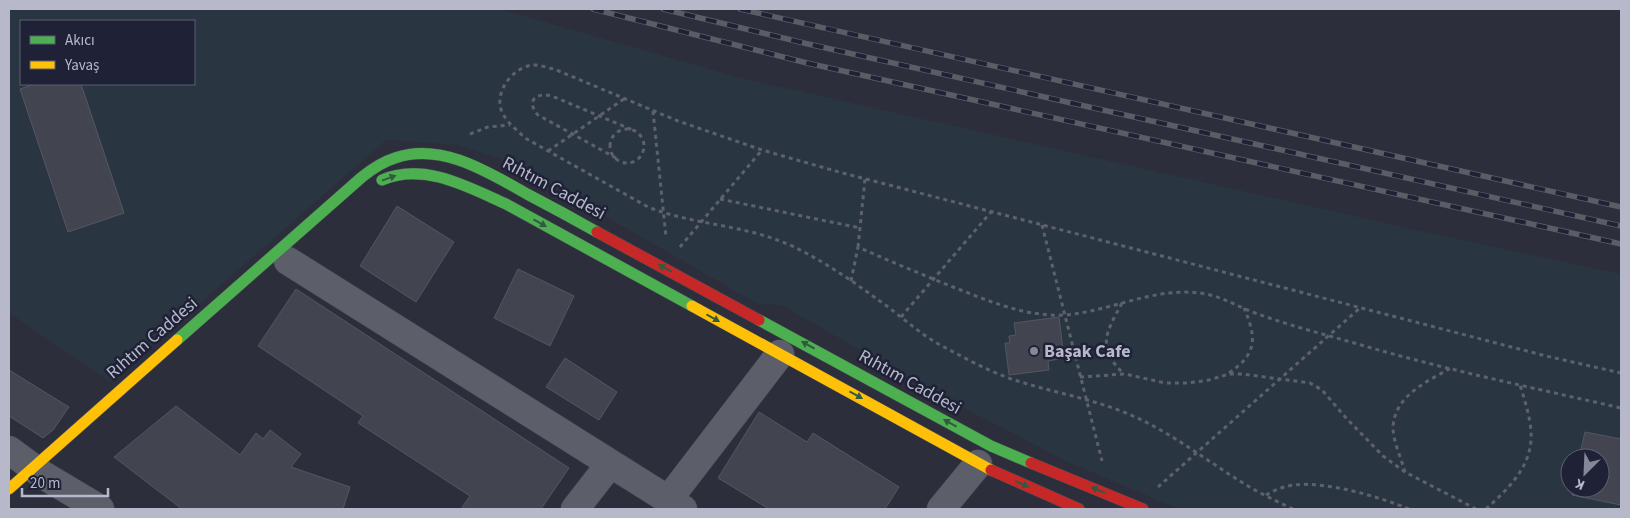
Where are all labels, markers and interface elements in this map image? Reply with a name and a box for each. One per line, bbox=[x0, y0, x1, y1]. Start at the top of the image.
legend bbox=[20, 20, 195, 85]
text: Akıcı bbox=[65, 30, 95, 51]
text: Yavaş bbox=[64, 55, 99, 76]
street label: Rıhtım Caddesi bbox=[498, 150, 610, 226]
one-way arrow bbox=[382, 174, 397, 182]
one-way arrow bbox=[532, 219, 547, 227]
one-way arrow bbox=[657, 264, 672, 272]
street label: Rıhtım Caddesi bbox=[101, 291, 203, 385]
one-way arrow bbox=[706, 313, 720, 322]
place label: Başak Cafe bbox=[1044, 339, 1131, 364]
one-way arrow bbox=[800, 341, 815, 349]
street label: Rıhtım Caddesi bbox=[854, 343, 966, 421]
marker: Başak Cafe bbox=[1028, 345, 1040, 357]
one-way arrow bbox=[849, 391, 862, 400]
one-way arrow bbox=[943, 419, 957, 428]
north arrow bbox=[1560, 448, 1610, 498]
scale bar bbox=[22, 466, 109, 498]
text: 20 m bbox=[30, 473, 60, 494]
text: K bbox=[1572, 473, 1588, 495]
one-way arrow bbox=[1015, 480, 1029, 488]
one-way arrow bbox=[1091, 486, 1105, 494]

